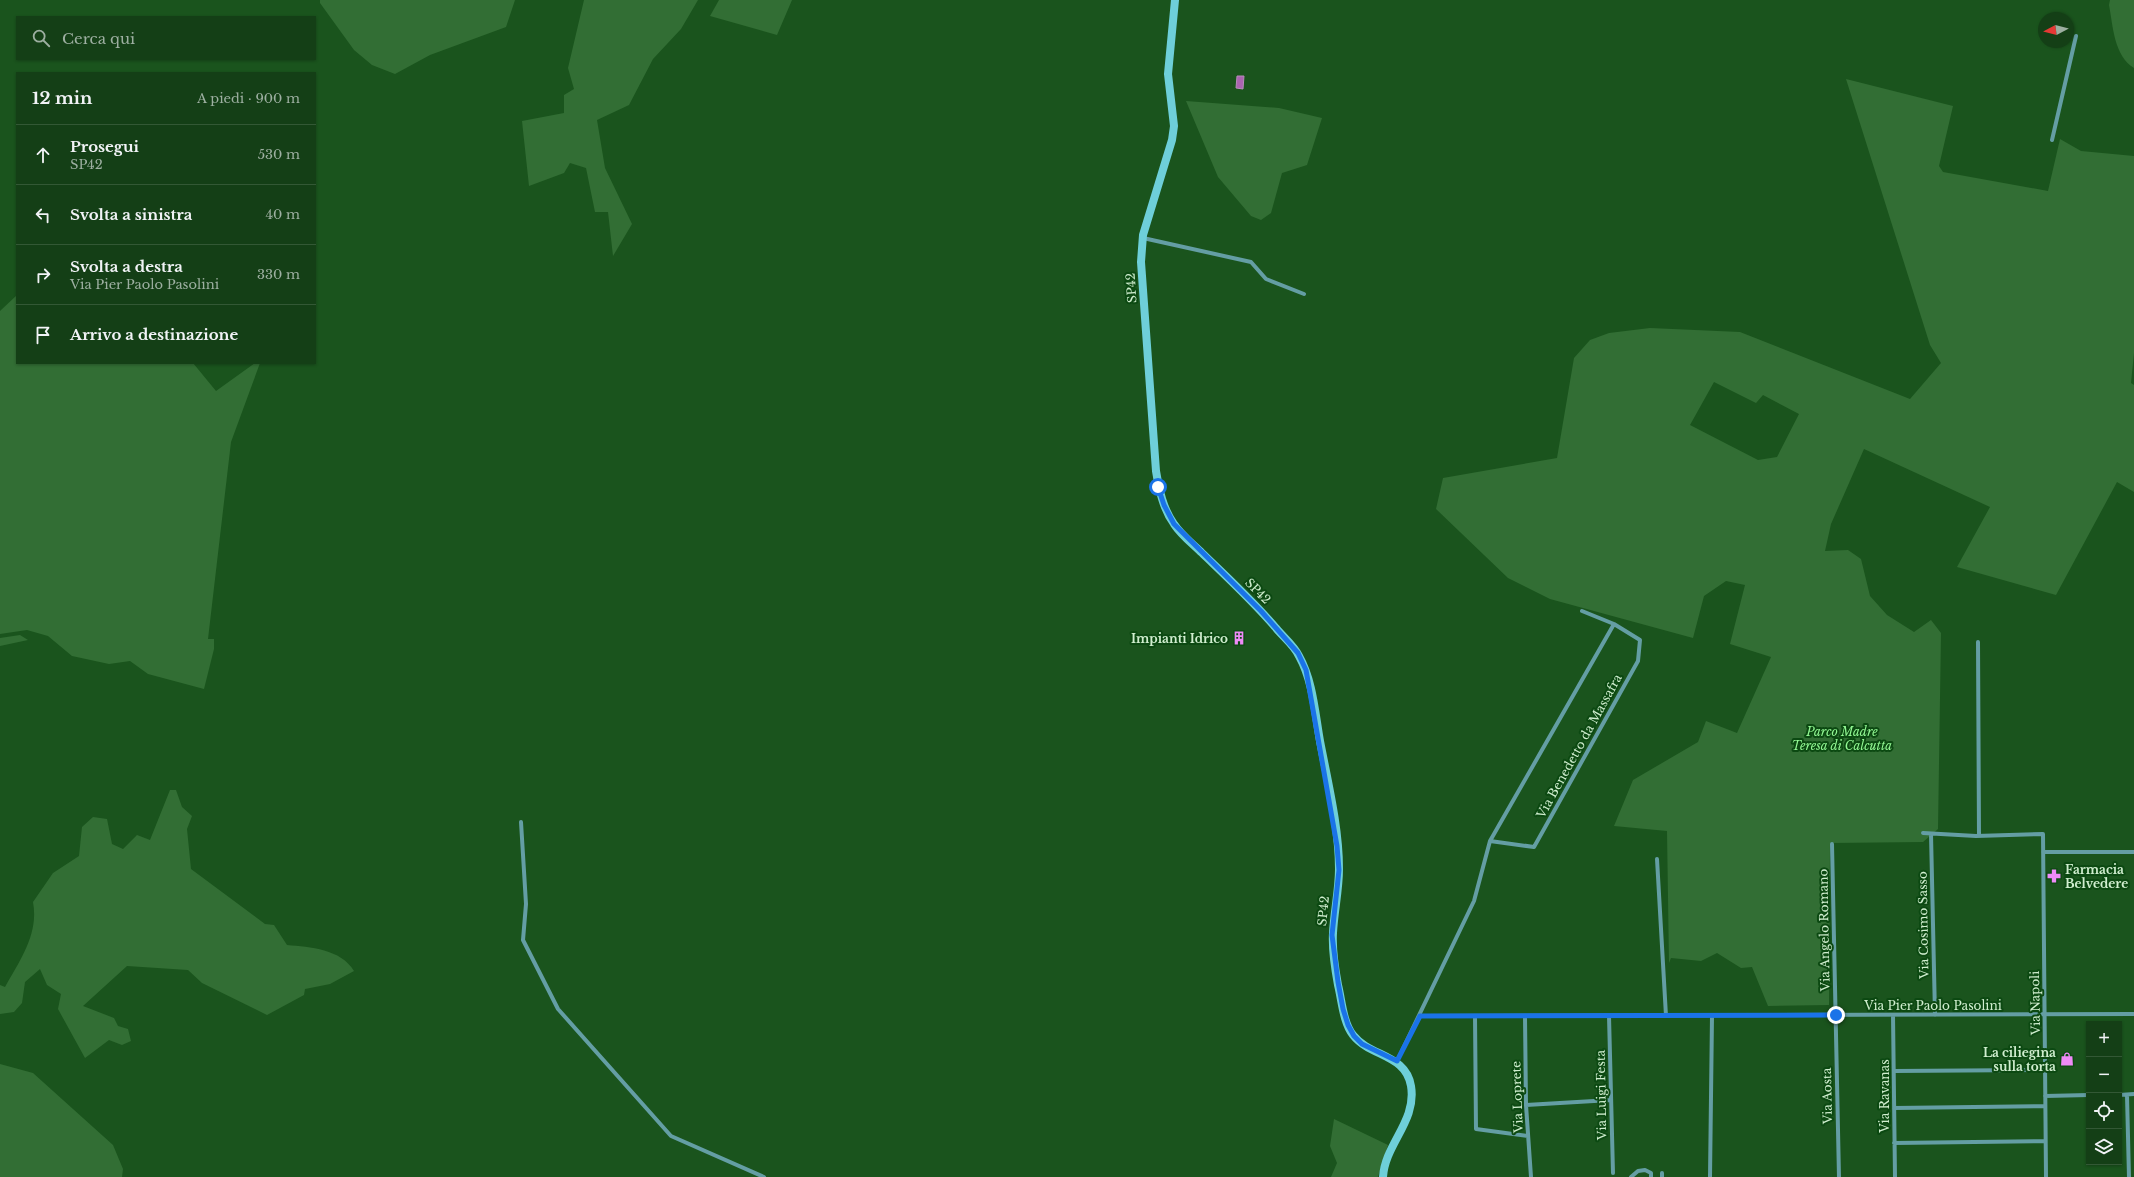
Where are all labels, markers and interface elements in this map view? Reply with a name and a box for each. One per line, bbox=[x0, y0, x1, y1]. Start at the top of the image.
north arrow bbox=[2038, 12, 2074, 48]
search box bbox=[16, 16, 316, 60]
icon: search bbox=[30, 27, 52, 49]
text: Cerca qui bbox=[62, 29, 135, 48]
text: 12 min bbox=[32, 88, 92, 109]
text: A piedi · 900 m bbox=[197, 90, 300, 107]
text: Prosegui bbox=[70, 137, 139, 156]
icon: ahead bbox=[32, 144, 54, 166]
text: 530 m bbox=[258, 146, 300, 163]
text: SP42 bbox=[70, 156, 103, 173]
icon: left bbox=[32, 204, 54, 226]
text: Svolta a sinistra bbox=[70, 205, 192, 224]
text: 40 m bbox=[265, 206, 300, 223]
text: Svolta a destra bbox=[70, 257, 183, 276]
icon: right bbox=[32, 264, 54, 286]
text: 330 m bbox=[257, 266, 300, 283]
street label: SP42 bbox=[1122, 272, 1140, 304]
text: Via Pier Paolo Pasolini bbox=[70, 276, 219, 293]
icon: arrive bbox=[32, 324, 54, 346]
text: Arrivo a destinazione bbox=[70, 325, 238, 344]
route start bbox=[1149, 478, 1167, 496]
street label: SP42 bbox=[1242, 575, 1274, 607]
building icon: Impianti Idrico bbox=[1231, 630, 1247, 646]
place label: Impianti Idrico bbox=[1131, 631, 1228, 646]
street label: Via Benedetto da Massafra bbox=[1533, 671, 1625, 822]
park label: Parco Madre Teresa di Calcutta bbox=[1792, 724, 1892, 753]
place label: Farmacia Belvedere bbox=[2065, 862, 2128, 891]
pharmacy icon: Farmacia Belvedere bbox=[2046, 868, 2062, 884]
street label: Via Angelo Romano bbox=[1815, 869, 1833, 992]
street label: Via Cosimo Sasso bbox=[1915, 871, 1931, 980]
street label: SP42 bbox=[1314, 895, 1332, 927]
street label: Via Napoli bbox=[2027, 971, 2043, 1036]
street label: Via Pier Paolo Pasolini bbox=[1863, 998, 2002, 1013]
route end bbox=[1827, 1006, 1845, 1024]
map controls bbox=[2086, 1021, 2122, 1165]
button: + bbox=[2086, 1021, 2122, 1057]
place label: La ciliegina sulla torta bbox=[1983, 1045, 2056, 1074]
street label: Via Luigi Festa bbox=[1593, 1050, 1609, 1141]
shop icon: La ciliegina sulla torta bbox=[2059, 1051, 2075, 1067]
button: − bbox=[2086, 1057, 2122, 1093]
street label: Via Ravanas bbox=[1877, 1059, 1892, 1134]
street label: Via Loprete bbox=[1508, 1061, 1526, 1134]
street label: Via Aosta bbox=[1819, 1067, 1835, 1125]
button: locate bbox=[2086, 1093, 2122, 1129]
button: layers bbox=[2086, 1129, 2122, 1165]

